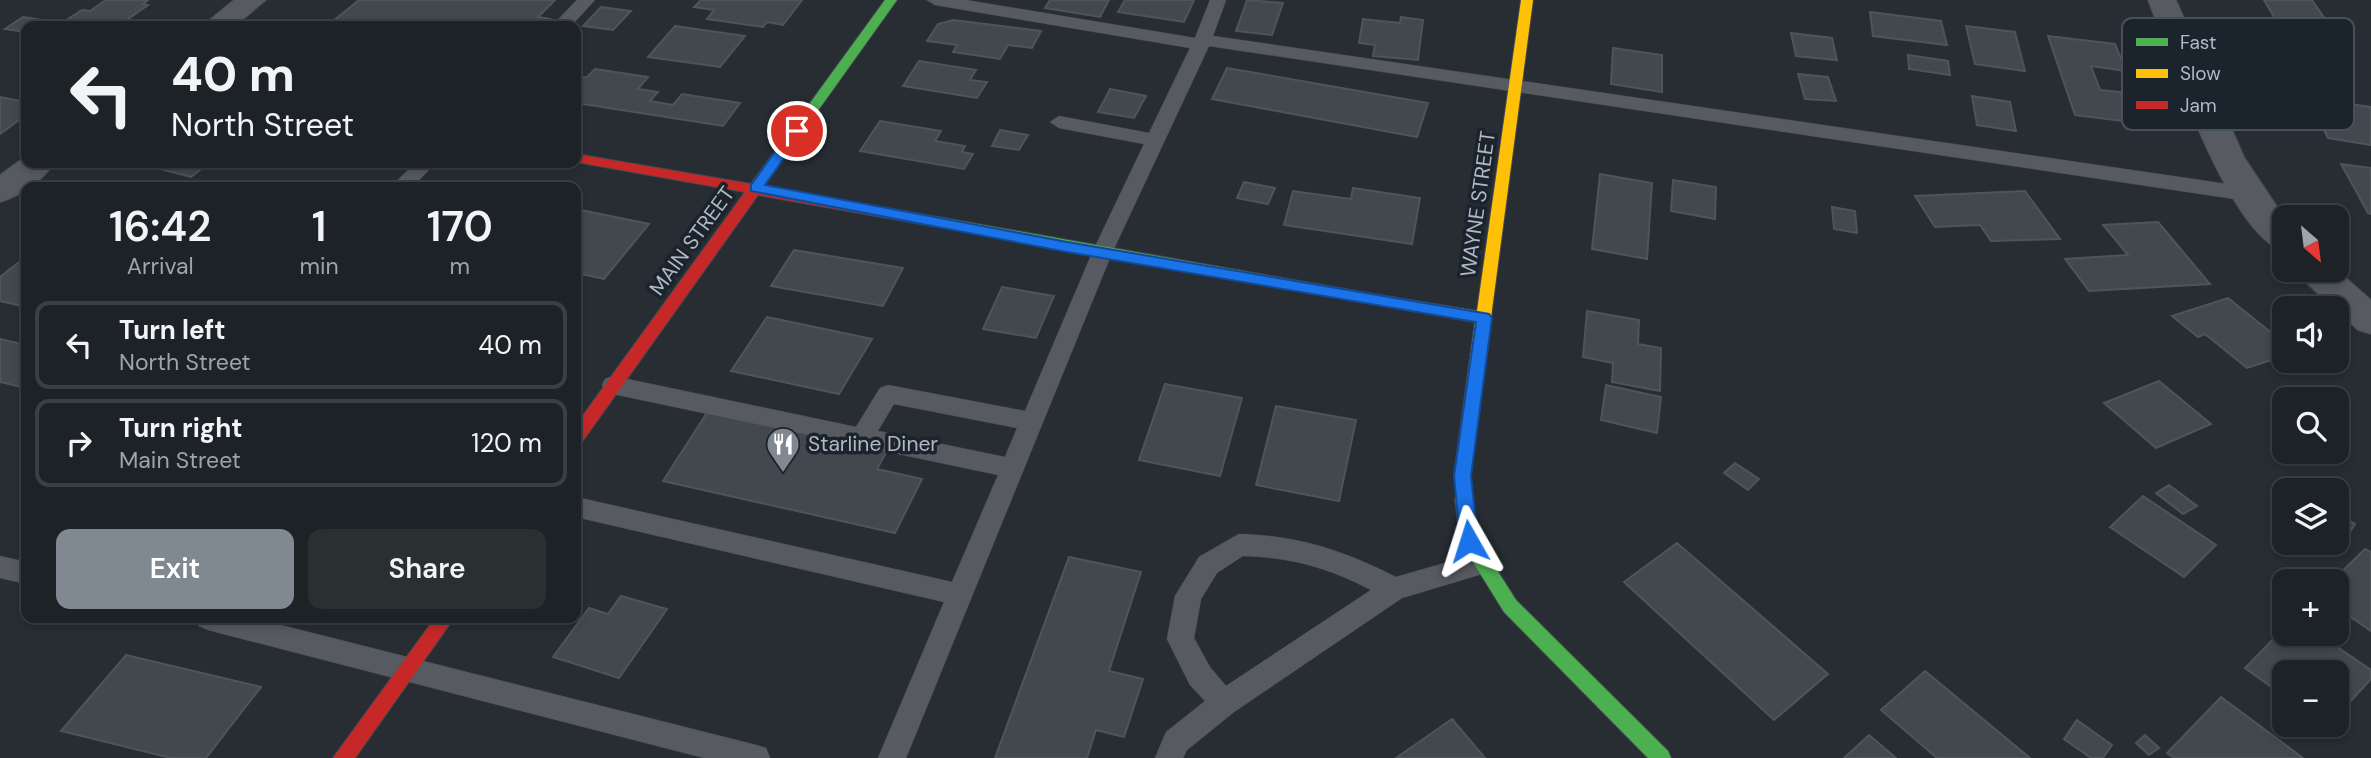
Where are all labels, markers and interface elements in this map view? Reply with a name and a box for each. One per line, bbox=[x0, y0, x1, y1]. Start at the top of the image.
legend bbox=[2122, 18, 2354, 130]
text: Fast bbox=[2180, 30, 2216, 55]
text: 40 m bbox=[171, 42, 295, 106]
icon: left bbox=[56, 49, 147, 140]
text: Slow bbox=[2180, 61, 2221, 86]
text: Jam bbox=[2180, 93, 2217, 118]
pin bbox=[767, 101, 827, 161]
text: North Street bbox=[171, 104, 354, 146]
icon: arrive bbox=[778, 112, 816, 150]
street label: WAYNE STREET bbox=[1454, 129, 1502, 279]
street label: MAIN STREET bbox=[643, 181, 741, 301]
text: 16:42 bbox=[109, 199, 211, 254]
text: 1 bbox=[312, 199, 326, 254]
text: 170 bbox=[427, 199, 493, 254]
north arrow bbox=[2272, 205, 2348, 282]
map controls bbox=[2272, 205, 2349, 737]
text: Arrival bbox=[127, 251, 194, 281]
text: min bbox=[299, 251, 339, 281]
text: m bbox=[450, 251, 470, 281]
button: sound bbox=[2272, 296, 2349, 373]
text: Turn left bbox=[119, 313, 226, 347]
icon: left bbox=[60, 326, 98, 364]
text: 40 m bbox=[478, 328, 542, 362]
text: North Street bbox=[119, 347, 251, 377]
button: search bbox=[2272, 387, 2349, 464]
text: Turn right bbox=[119, 411, 243, 445]
icon: right bbox=[60, 424, 98, 462]
restaurant icon: Starline Diner bbox=[764, 425, 802, 474]
text: 120 m bbox=[471, 426, 542, 460]
place label: Starline Diner bbox=[808, 430, 938, 458]
text: Main Street bbox=[119, 445, 241, 475]
button: layers bbox=[2272, 478, 2349, 555]
position arrow bbox=[1432, 504, 1506, 578]
button: Exit bbox=[56, 529, 294, 609]
button: Share bbox=[308, 529, 546, 609]
button: + bbox=[2272, 569, 2349, 646]
button: − bbox=[2272, 660, 2349, 737]

